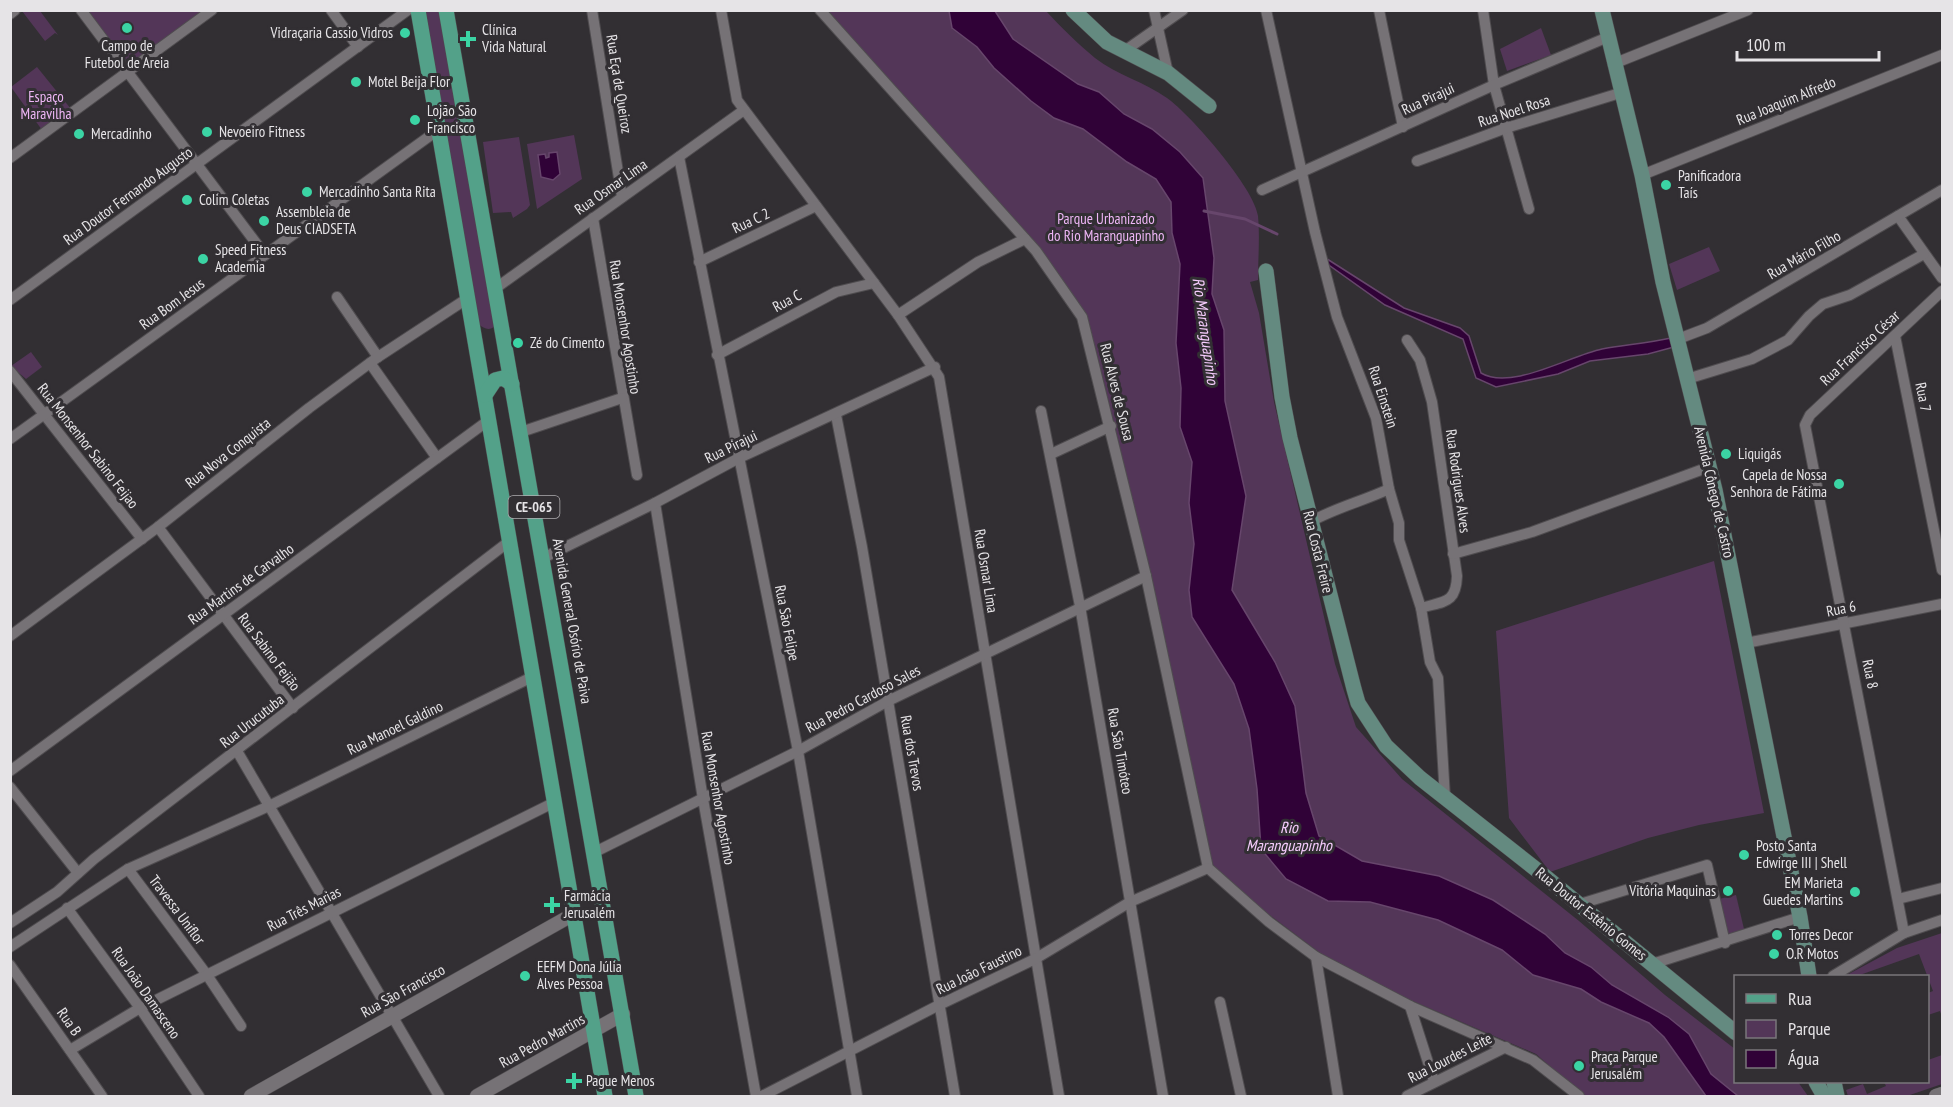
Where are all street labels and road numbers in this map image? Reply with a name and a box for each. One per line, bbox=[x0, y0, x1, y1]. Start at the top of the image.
street label: Rua Eça de Queiroz bbox=[602, 33, 637, 135]
street label: Rua Joaquim Alfredo bbox=[1733, 72, 1838, 129]
street label: Rua Pirajui bbox=[1398, 78, 1457, 119]
street label: Rua Noel Rosa bbox=[1475, 90, 1552, 131]
street label: Rua Doutor Fernando Augusto bbox=[59, 142, 196, 249]
street label: Rua Osmar Lima bbox=[571, 155, 651, 219]
street label: Rua C 2 bbox=[729, 204, 773, 237]
street label: Rua Mário Filho bbox=[1764, 226, 1844, 283]
street label: Rua Monsenhor Agostinho bbox=[606, 259, 645, 395]
street label: Rua Bom Jesus bbox=[135, 274, 208, 334]
street label: Rua C bbox=[769, 285, 804, 316]
street label: Rua Francisco César bbox=[1816, 305, 1904, 389]
street label: Rua Alves de Sousa bbox=[1096, 341, 1139, 443]
street label: Rua Einstein bbox=[1365, 363, 1402, 430]
street label: Rua Monsenhor Sabino Feijao bbox=[34, 379, 143, 512]
street label: Rua 7 bbox=[1911, 381, 1936, 413]
street label: Rua Nova Conquista bbox=[181, 413, 274, 492]
street label: Avenida Cônego de Castro bbox=[1690, 424, 1739, 559]
street label: Rua Pirajui bbox=[701, 426, 760, 467]
street label: Rua Rodrigues Alves bbox=[1442, 428, 1475, 534]
road number: CE-065 bbox=[508, 496, 560, 518]
street label: Rua Costa Freire bbox=[1299, 509, 1338, 595]
street label: Rua Osmar Lima bbox=[971, 528, 1002, 614]
street label: Avenida General Osório de Paiva bbox=[549, 537, 596, 705]
street label: Rua Martins de Carvalho bbox=[184, 539, 297, 628]
street label: Rua São Felipe bbox=[771, 583, 804, 662]
street label: Rua 6 bbox=[1825, 596, 1858, 621]
street label: Rua Sabino Feijão bbox=[234, 609, 305, 694]
street label: Rua 8 bbox=[1858, 658, 1883, 690]
street label: Rua Pedro Cardoso Sales bbox=[802, 660, 923, 737]
street label: Rua Urucutuba bbox=[216, 690, 288, 752]
street label: Rua Manoel Galdino bbox=[344, 696, 446, 759]
street label: Rua São Timóteo bbox=[1104, 706, 1137, 796]
street label: Rua dos Trevos bbox=[896, 714, 928, 792]
street label: Rua Monsenhor Agostinho bbox=[697, 730, 740, 866]
street label: Rua Doutor Estênio Gomes bbox=[1532, 863, 1651, 964]
street label: Travessa Uniflor bbox=[145, 871, 210, 949]
street label: Rua Três Marias bbox=[264, 882, 344, 935]
street label: Rua João Faustino bbox=[933, 941, 1025, 998]
street label: Rua João Damasceno bbox=[108, 943, 185, 1042]
street label: Rua São Francisco bbox=[357, 960, 448, 1021]
street label: Rua B bbox=[53, 1004, 86, 1039]
street label: Rua Pedro Martins bbox=[496, 1009, 588, 1072]
street label: Rua Lourdes Leite bbox=[1405, 1028, 1495, 1087]

